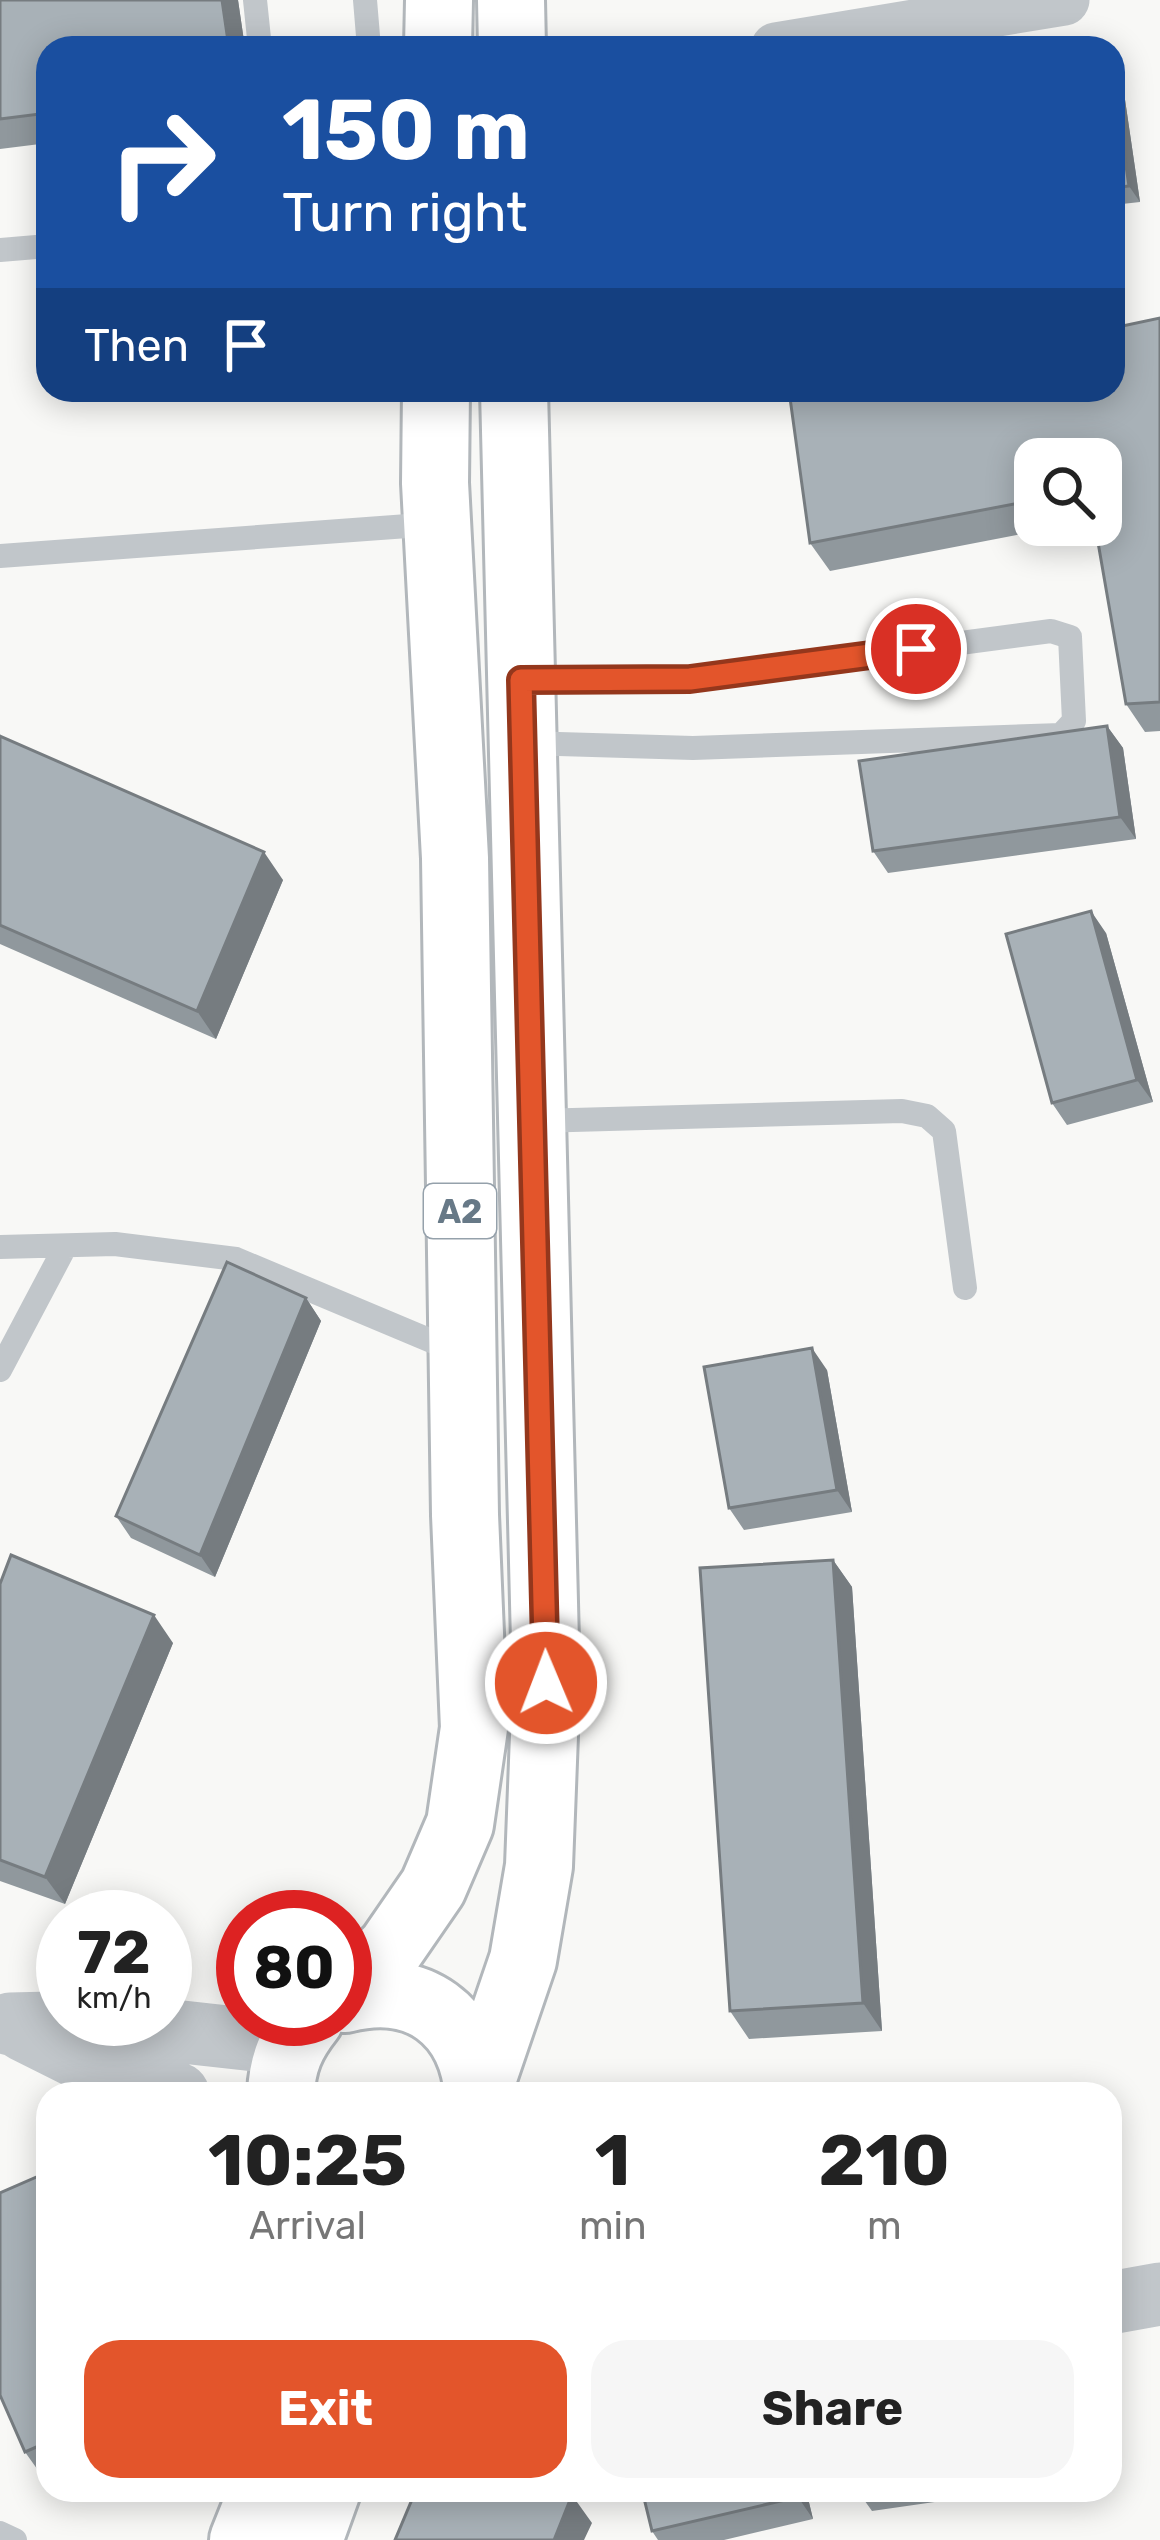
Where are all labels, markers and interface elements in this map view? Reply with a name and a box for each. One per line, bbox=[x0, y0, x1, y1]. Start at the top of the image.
text: 150 m bbox=[282, 80, 530, 180]
icon: right bbox=[84, 84, 240, 240]
text: Turn right bbox=[282, 181, 527, 245]
icon: arrive bbox=[213, 312, 279, 378]
text: Then bbox=[84, 319, 189, 372]
map controls bbox=[1014, 438, 1122, 546]
button: search bbox=[1014, 438, 1122, 546]
pin bbox=[865, 598, 967, 700]
icon: arrive bbox=[883, 616, 949, 682]
road number: A2 bbox=[424, 1184, 496, 1238]
position arrow bbox=[483, 1620, 609, 1746]
speed limit sign: 80 bbox=[216, 1890, 372, 2046]
text: 72 bbox=[77, 1917, 151, 1988]
text: km/h bbox=[77, 1980, 151, 2016]
text: 10:25 bbox=[208, 2118, 407, 2203]
text: 1 bbox=[595, 2118, 631, 2203]
text: 210 bbox=[819, 2118, 950, 2203]
text: Arrival bbox=[249, 2203, 366, 2249]
text: min bbox=[579, 2203, 647, 2249]
text: m bbox=[867, 2203, 902, 2249]
button: Exit bbox=[84, 2340, 567, 2478]
button: Share bbox=[591, 2340, 1074, 2478]

